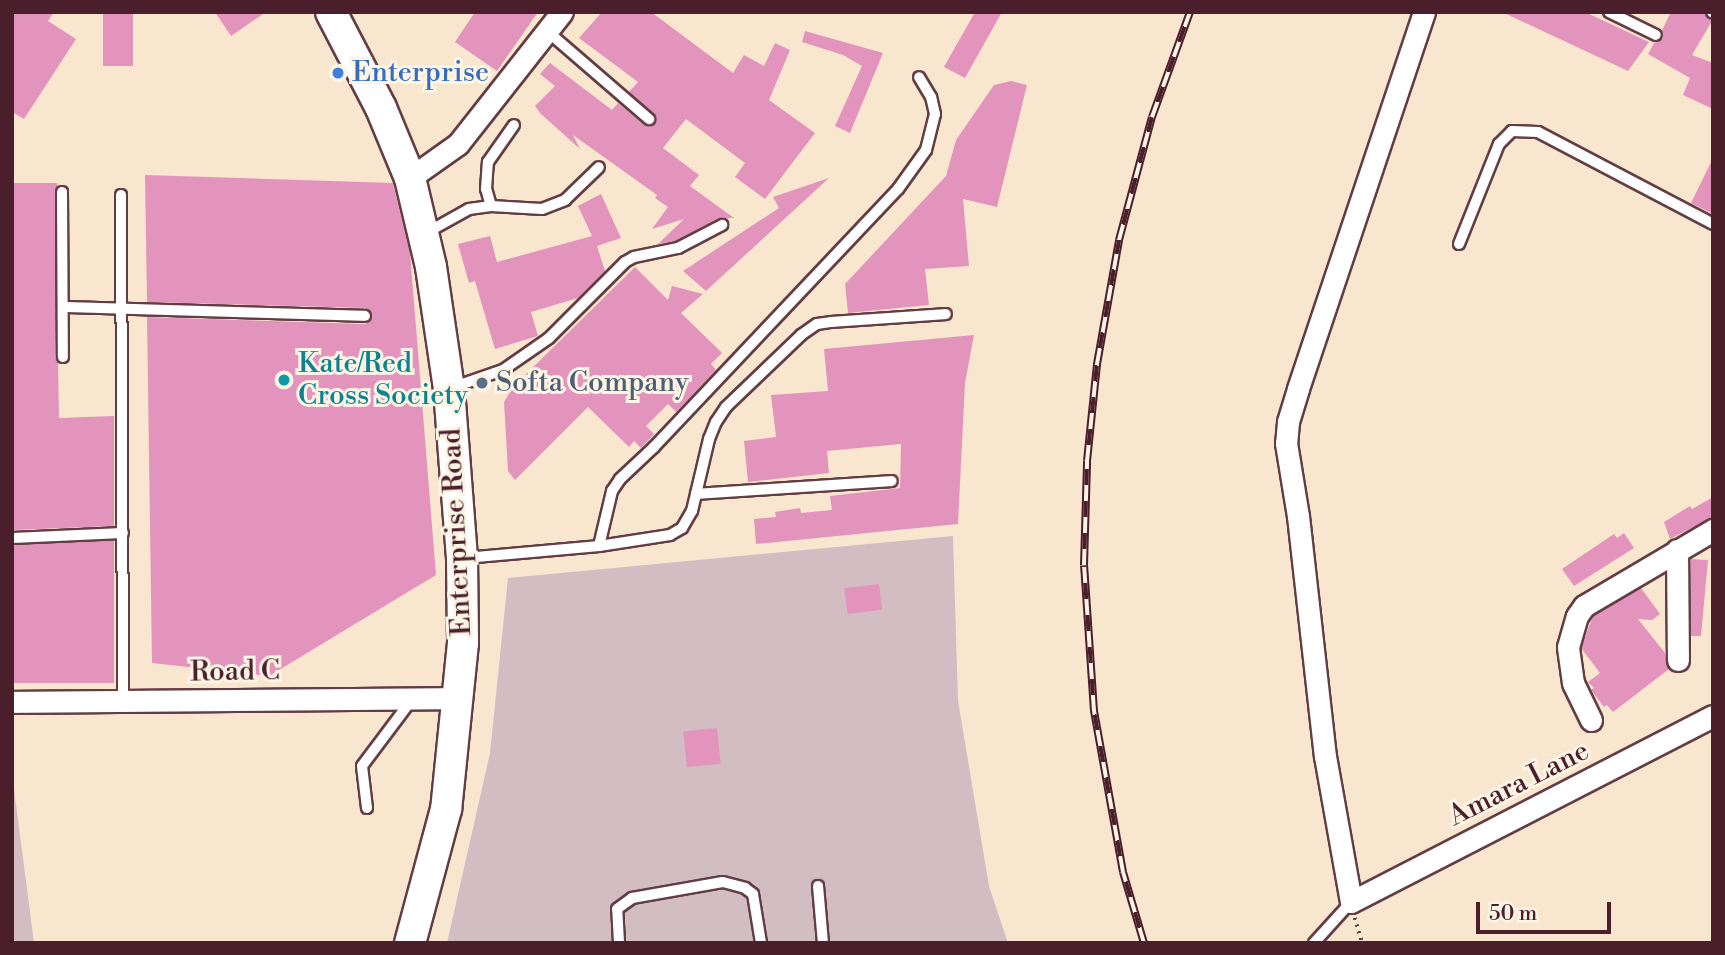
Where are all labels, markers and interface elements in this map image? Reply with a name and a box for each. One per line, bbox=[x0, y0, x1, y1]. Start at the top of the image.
place label: Enterprise bbox=[352, 56, 489, 90]
marker: Enterprise bbox=[330, 65, 346, 81]
place label: Kate/Red Cross Society bbox=[298, 347, 468, 413]
place label: Softa Company bbox=[496, 366, 689, 400]
marker: Kate/Red Cross Society bbox=[276, 372, 292, 388]
marker: Softa Company bbox=[474, 375, 490, 391]
street label: Enterprise Road bbox=[435, 427, 479, 637]
street label: Road C bbox=[190, 654, 280, 690]
street label: Amara Lane bbox=[1443, 734, 1595, 834]
scale bar bbox=[1480, 888, 1615, 932]
text: 50 m bbox=[1489, 901, 1537, 927]

